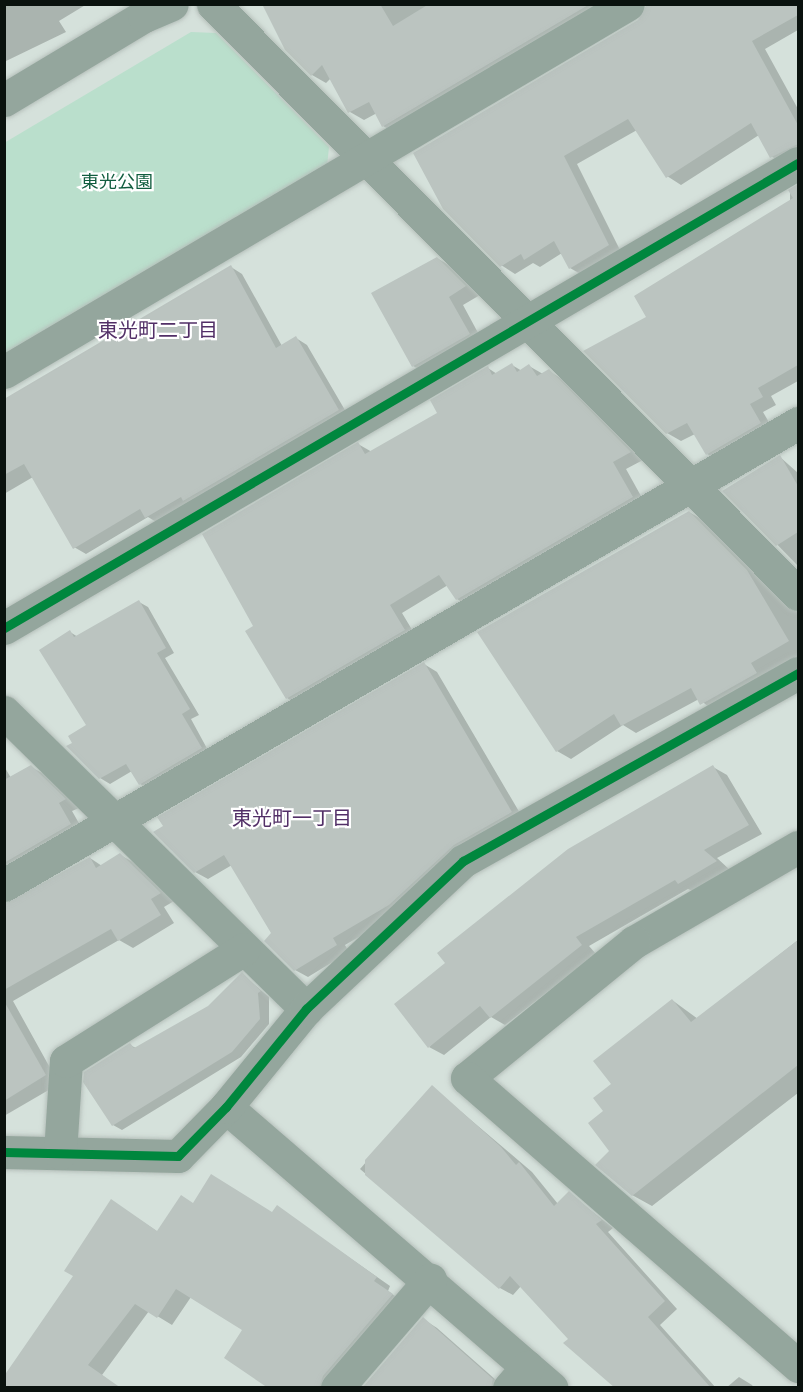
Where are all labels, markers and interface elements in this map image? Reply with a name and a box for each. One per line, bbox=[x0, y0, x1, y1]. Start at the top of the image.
park label: 東光公園 bbox=[81, 172, 153, 194]
district label: 東光町二丁目 bbox=[98, 319, 218, 343]
district label: 東光町一丁目 bbox=[232, 807, 352, 831]

